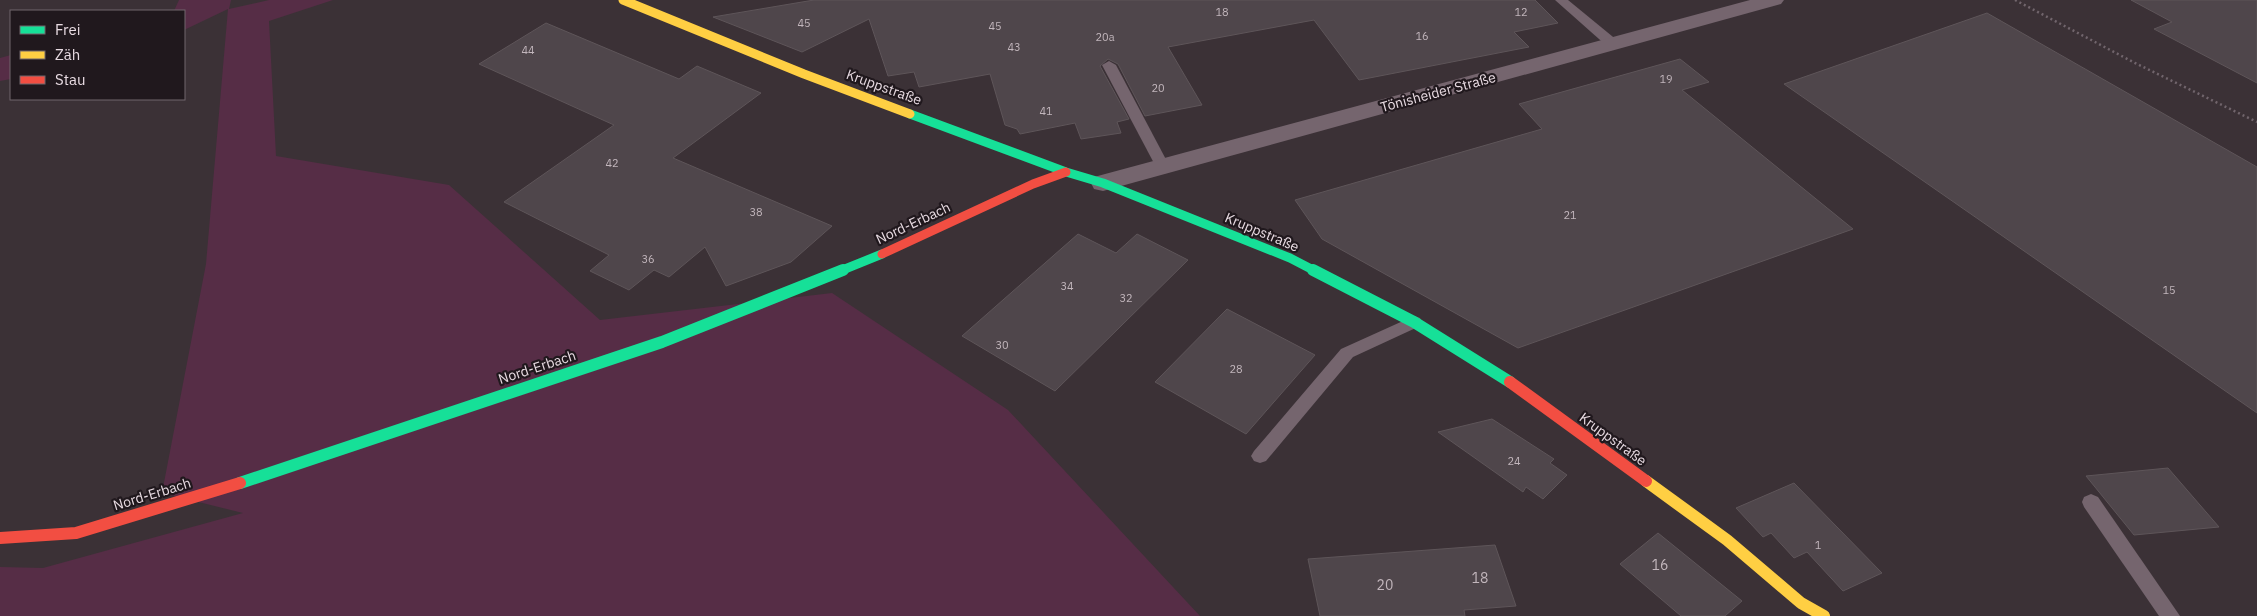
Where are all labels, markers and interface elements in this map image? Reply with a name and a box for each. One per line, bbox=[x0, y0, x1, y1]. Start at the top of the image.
house number: 18 bbox=[1215, 5, 1229, 19]
house number: 12 bbox=[1514, 5, 1528, 19]
legend bbox=[10, 10, 185, 100]
house number: 45 bbox=[797, 16, 811, 30]
house number: 45 bbox=[988, 19, 1002, 33]
text: Frei bbox=[55, 20, 81, 39]
house number: 16 bbox=[1415, 29, 1429, 43]
house number: 20a bbox=[1095, 30, 1115, 44]
house number: 43 bbox=[1007, 40, 1021, 54]
house number: 44 bbox=[521, 43, 535, 57]
text: Zäh bbox=[55, 45, 80, 64]
street label: Kruppstraße bbox=[844, 65, 924, 109]
street label: Tönisheider Straße bbox=[1378, 68, 1498, 116]
text: Stau bbox=[55, 70, 86, 89]
house number: 19 bbox=[1659, 72, 1673, 86]
house number: 20 bbox=[1151, 81, 1165, 95]
house number: 41 bbox=[1039, 104, 1053, 118]
house number: 42 bbox=[605, 156, 619, 170]
street label: Nord-Erbach bbox=[873, 198, 953, 248]
house number: 38 bbox=[749, 205, 763, 219]
street label: Kruppstraße bbox=[1222, 208, 1302, 256]
house number: 21 bbox=[1563, 208, 1577, 222]
house number: 36 bbox=[641, 252, 655, 266]
house number: 34 bbox=[1060, 279, 1074, 293]
house number: 15 bbox=[2162, 283, 2176, 297]
house number: 32 bbox=[1119, 291, 1133, 305]
house number: 30 bbox=[995, 338, 1009, 352]
street label: Nord-Erbach bbox=[496, 346, 578, 388]
house number: 28 bbox=[1229, 362, 1243, 376]
street label: Kruppstraße bbox=[1576, 409, 1650, 470]
house number: 24 bbox=[1507, 454, 1521, 468]
street label: Nord-Erbach bbox=[111, 474, 193, 514]
house number: 1 bbox=[1815, 538, 1822, 552]
house number: 16 bbox=[1652, 556, 1668, 574]
house number: 18 bbox=[1472, 569, 1488, 587]
house number: 20 bbox=[1377, 576, 1393, 594]

